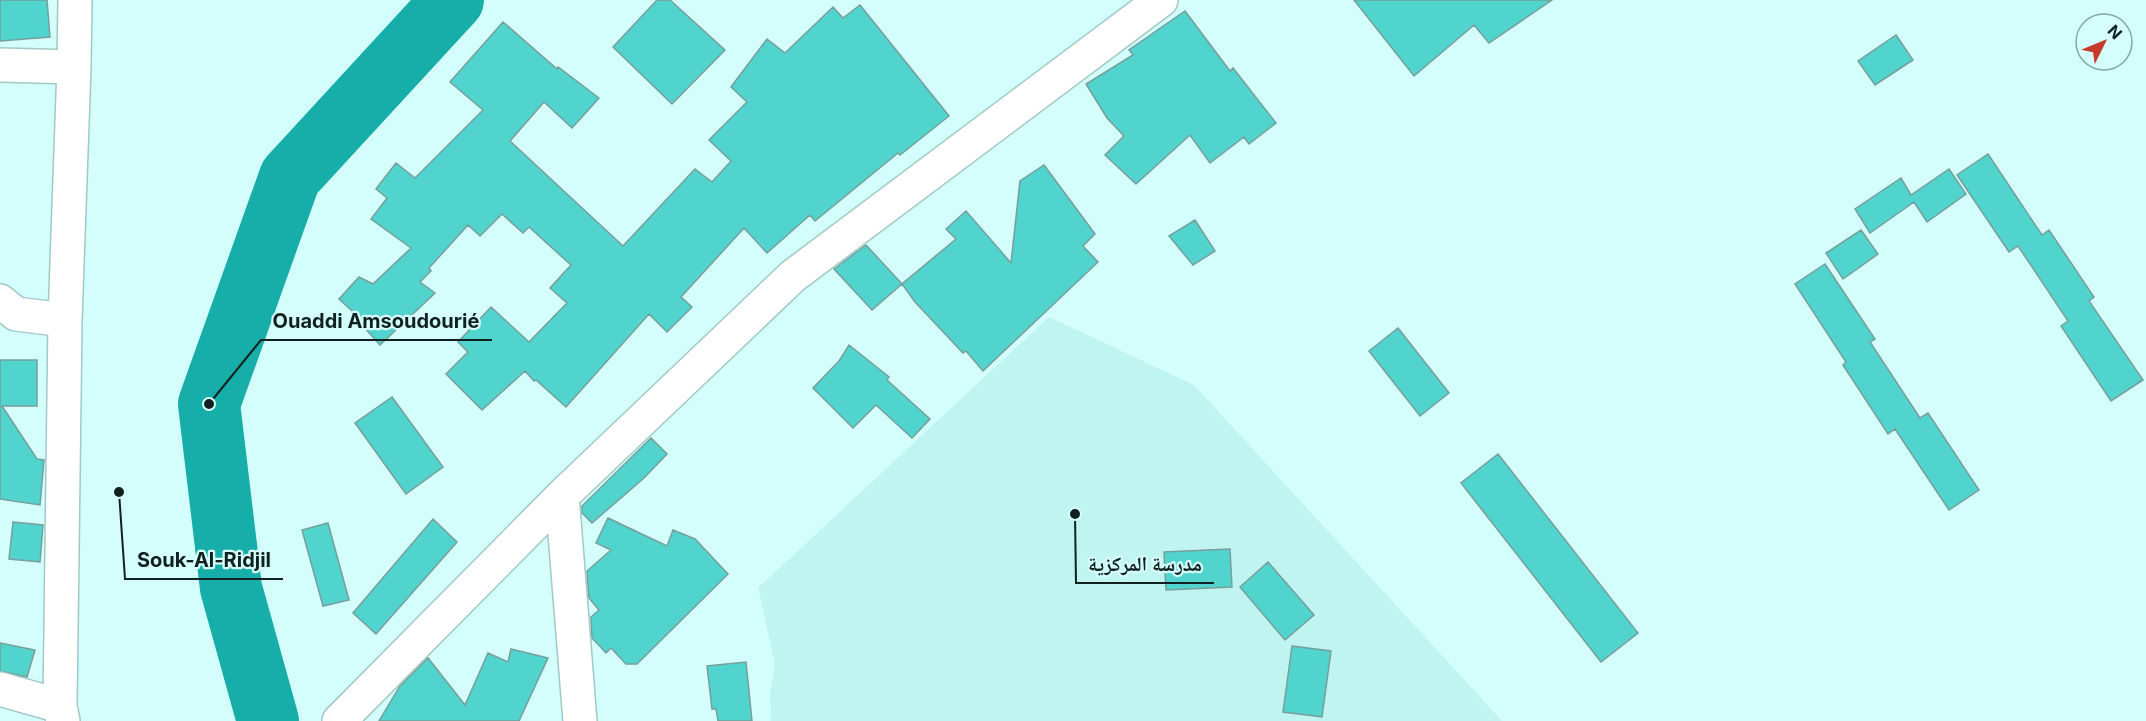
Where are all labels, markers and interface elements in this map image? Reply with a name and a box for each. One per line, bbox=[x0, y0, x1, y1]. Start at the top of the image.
north arrow bbox=[2074, 12, 2134, 72]
text: N bbox=[2103, 20, 2126, 43]
callout: Ouaddi Amsoudourié bbox=[261, 302, 492, 340]
text: Ouaddi Amsoudourié bbox=[273, 309, 480, 333]
callout: Souk-Al-Ridjil bbox=[125, 541, 283, 579]
callout: مدرسة المركزية bbox=[1076, 545, 1214, 583]
text: Souk-Al-Ridjil bbox=[137, 548, 271, 572]
text: مدرسة المركزية bbox=[1088, 552, 1202, 576]

